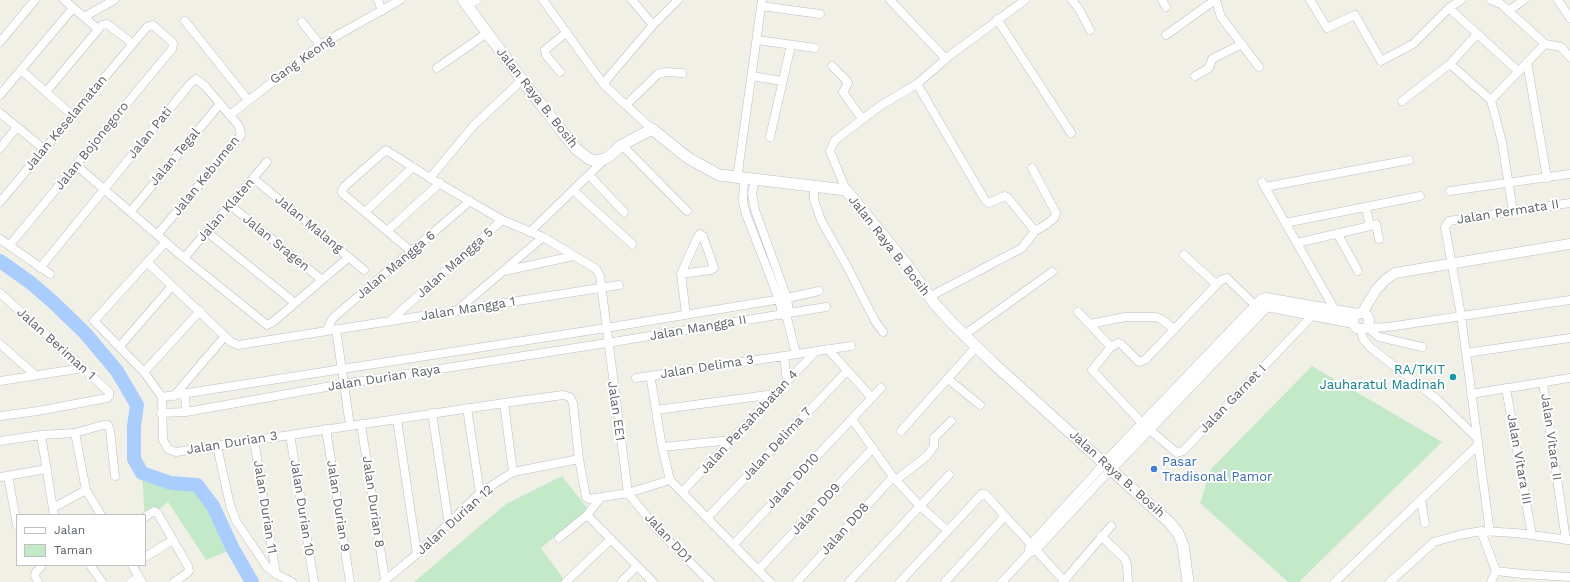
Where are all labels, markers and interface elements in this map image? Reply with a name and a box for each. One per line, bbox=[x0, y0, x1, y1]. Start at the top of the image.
street label: Gang Keong bbox=[267, 32, 337, 88]
street label: Jalan Raya B. Bosih bbox=[493, 45, 581, 151]
street label: Jalan Keselamatan bbox=[22, 72, 110, 174]
street label: Jalan Bojonegoro bbox=[52, 99, 132, 193]
street label: Jalan Pati bbox=[124, 104, 176, 162]
street label: Jalan Tegal bbox=[146, 125, 204, 189]
street label: Jalan Kebumen bbox=[169, 133, 243, 219]
street label: Jalan Klaten bbox=[194, 175, 258, 245]
street label: Jalan Malang bbox=[272, 192, 346, 256]
street label: Jalan Raya B. Bosih bbox=[845, 193, 933, 299]
street label: Jalan Permata II bbox=[1456, 196, 1560, 228]
street label: Jalan Sragen bbox=[239, 211, 313, 275]
street label: Jalan Mangga 5 bbox=[413, 224, 497, 302]
street label: Jalan Mangga 6 bbox=[353, 227, 439, 303]
street label: Jalan Mangga 1 bbox=[420, 294, 516, 324]
street label: Jalan Beriman 1 bbox=[13, 305, 99, 383]
street label: Jalan Mangga II bbox=[648, 312, 748, 344]
street label: Jalan Delima 3 bbox=[659, 352, 755, 382]
street label: Jalan Durian Raya bbox=[327, 361, 441, 395]
street label: Jalan Garnet I bbox=[1196, 361, 1270, 437]
place label: RA/TKIT Jauharatul Madinah bbox=[1320, 362, 1445, 393]
street label: Jalan Persahabatan 4 bbox=[697, 367, 801, 477]
marker: RA/TKIT Jauharatul Madinah bbox=[1448, 372, 1458, 382]
street label: Jalan EE1 bbox=[604, 380, 628, 442]
street label: Jalan Vitara II bbox=[1537, 393, 1565, 481]
street label: Jalan Delima 7 bbox=[739, 404, 815, 484]
street label: Jalan Vitara III bbox=[1503, 413, 1535, 505]
street label: Jalan Raya B. Bosih bbox=[1066, 427, 1168, 521]
street label: Jalan Durian 3 bbox=[185, 428, 279, 458]
street label: Jalan DD10 bbox=[763, 450, 823, 512]
place label: Pasar Tradisonal Pamor bbox=[1162, 454, 1272, 485]
street label: Jalan Durian 8 bbox=[359, 455, 387, 549]
street label: Jalan Durian 11 bbox=[250, 459, 280, 555]
street label: Jalan Durian 10 bbox=[287, 459, 317, 557]
street label: Jalan Durian 9 bbox=[323, 459, 353, 553]
marker: Pasar Tradisonal Pamor bbox=[1149, 464, 1159, 474]
street label: Jalan DD9 bbox=[788, 480, 844, 538]
street label: Jalan Durian 12 bbox=[414, 482, 496, 558]
street label: Jalan DD8 bbox=[817, 500, 873, 558]
street label: Jalan DD1 bbox=[641, 510, 695, 566]
legend bbox=[16, 514, 146, 566]
text: Jalan bbox=[54, 523, 85, 537]
text: Taman bbox=[54, 543, 92, 557]

